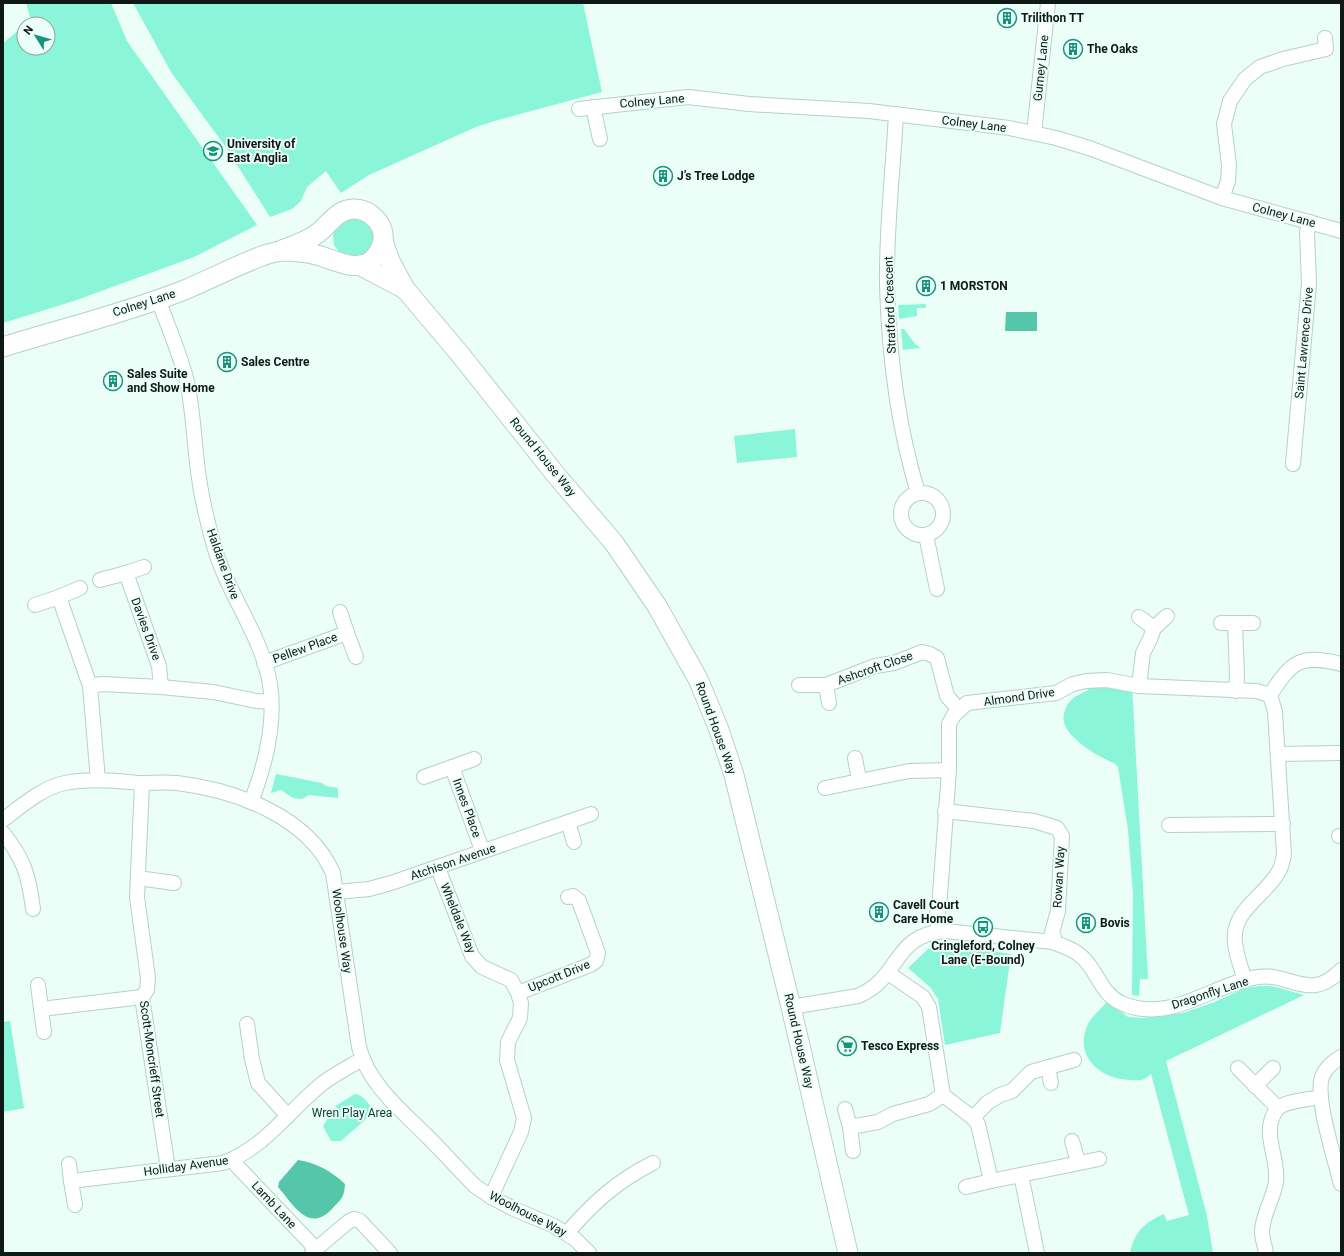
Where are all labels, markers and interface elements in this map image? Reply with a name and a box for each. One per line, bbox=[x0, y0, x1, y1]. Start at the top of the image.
building icon: Trilithon TT bbox=[996, 7, 1018, 29]
place label: Trilithon TT bbox=[1021, 11, 1084, 25]
north arrow bbox=[16, 16, 56, 56]
text: N bbox=[21, 23, 36, 37]
street label: Gurney Lane bbox=[1031, 34, 1051, 102]
building icon: The Oaks bbox=[1062, 38, 1084, 60]
place label: The Oaks bbox=[1087, 42, 1138, 56]
street label: Colney Lane bbox=[619, 91, 685, 111]
street label: Colney Lane bbox=[941, 113, 1007, 135]
place label: University of East Anglia bbox=[227, 137, 296, 165]
school or university icon: University of East Anglia bbox=[202, 140, 224, 162]
building icon: J’s Tree Lodge bbox=[652, 165, 674, 187]
place label: J’s Tree Lodge bbox=[677, 169, 755, 183]
street label: Colney Lane bbox=[1251, 200, 1317, 230]
street label: Stratford Crescent bbox=[881, 256, 899, 354]
building icon: 1 MORSTON bbox=[915, 275, 937, 297]
place label: 1 MORSTON bbox=[940, 279, 1008, 293]
street label: Colney Lane bbox=[111, 286, 177, 320]
street label: Saint Lawrence Drive bbox=[1292, 287, 1316, 399]
building icon: Sales Centre bbox=[216, 351, 238, 373]
place label: Sales Centre bbox=[241, 355, 310, 369]
place label: Sales Suite and Show Home bbox=[127, 367, 215, 395]
building icon: Sales Suite and Show Home bbox=[102, 370, 124, 392]
street label: Round House Way bbox=[507, 415, 579, 499]
street label: Haldane Drive bbox=[204, 527, 242, 601]
street label: Davies Drive bbox=[128, 596, 164, 662]
street label: Pellew Place bbox=[271, 630, 339, 666]
street label: Ashcroft Close bbox=[835, 649, 915, 687]
street label: Round House Way bbox=[693, 680, 739, 776]
street label: Almond Drive bbox=[983, 685, 1055, 709]
street label: Innes Place bbox=[450, 777, 484, 839]
street label: Atchison Avenue bbox=[408, 841, 498, 883]
street label: Rowan Way bbox=[1050, 845, 1068, 908]
street label: Wheldale Way bbox=[438, 881, 479, 956]
street label: Woolhouse Way bbox=[329, 888, 355, 974]
place label: Cavell Court Care Home bbox=[893, 898, 959, 926]
building icon: Cavell Court Care Home bbox=[868, 901, 890, 923]
building icon: Bovis bbox=[1075, 912, 1097, 934]
bus stop icon: Cringleford, Colney Lane (E-Bound) bbox=[972, 916, 994, 938]
place label: Bovis bbox=[1100, 916, 1130, 930]
place label: Cringleford, Colney Lane (E-Bound) bbox=[931, 939, 1036, 967]
street label: Upcott Drive bbox=[526, 957, 592, 995]
street label: Dragonfly Lane bbox=[1170, 974, 1250, 1012]
street label: Round House Way bbox=[781, 992, 817, 1090]
street label: Scott-Moncrieff Street bbox=[137, 1000, 167, 1118]
supermarket icon: Tesco Express bbox=[836, 1035, 858, 1057]
place label: Tesco Express bbox=[861, 1039, 939, 1053]
park label: Wren Play Area bbox=[312, 1106, 392, 1120]
street label: Holliday Avenue bbox=[143, 1153, 229, 1179]
street label: Lamb Lane bbox=[249, 1179, 299, 1231]
street label: Woolhouse Way bbox=[487, 1188, 569, 1240]

